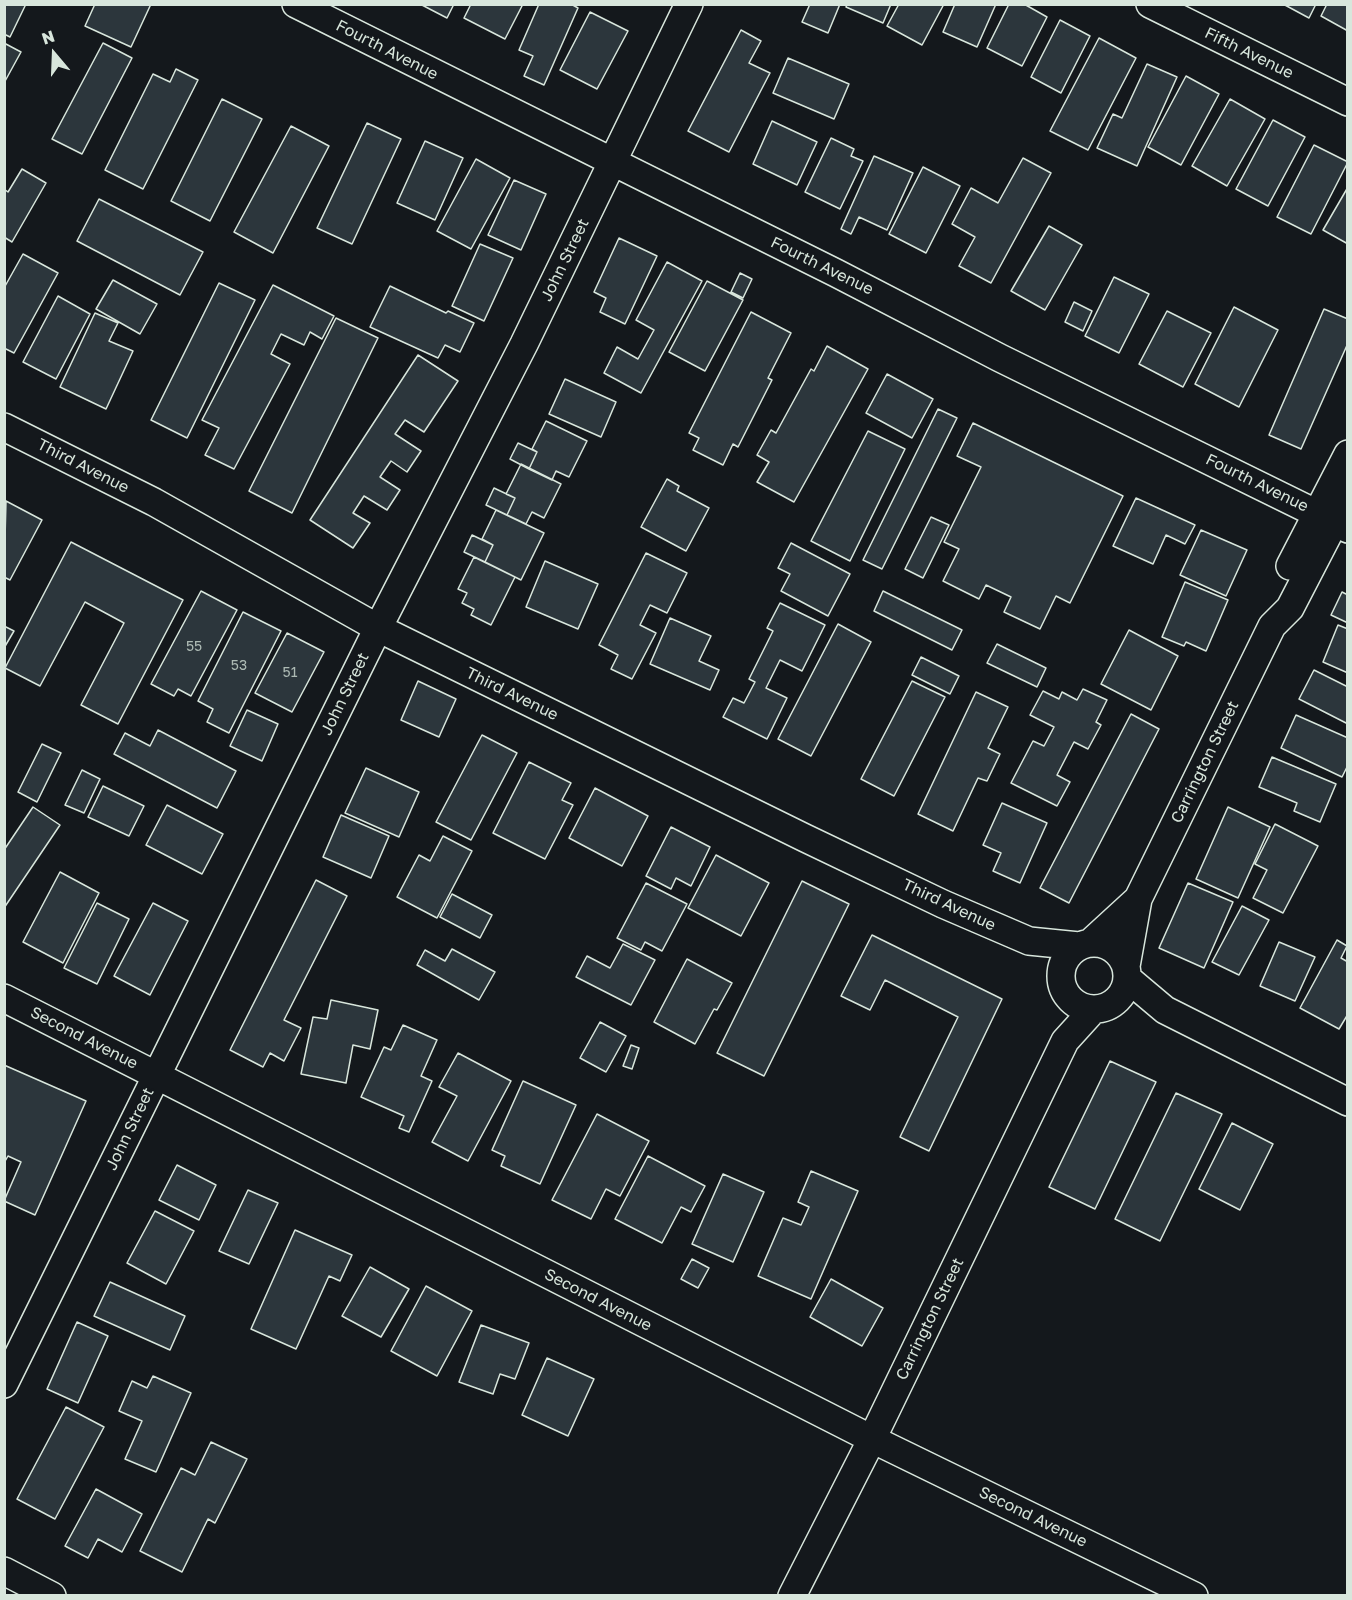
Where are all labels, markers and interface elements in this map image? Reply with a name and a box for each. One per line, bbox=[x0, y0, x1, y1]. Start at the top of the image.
street label: Fourth Avenue bbox=[333, 16, 441, 84]
street label: Fifth Avenue bbox=[1201, 23, 1297, 83]
north arrow bbox=[24, 24, 84, 84]
text: N bbox=[39, 26, 57, 48]
street label: John Street bbox=[537, 216, 593, 304]
street label: Fourth Avenue bbox=[767, 233, 877, 299]
street label: Third Avenue bbox=[34, 435, 132, 497]
street label: Fourth Avenue bbox=[1202, 450, 1312, 516]
house number: 55 bbox=[186, 639, 202, 655]
street label: John Street bbox=[317, 650, 373, 738]
house number: 53 bbox=[231, 658, 247, 674]
street label: Third Avenue bbox=[463, 663, 561, 725]
house number: 51 bbox=[283, 665, 297, 681]
street label: Carrington Street bbox=[1167, 698, 1243, 826]
street label: Third Avenue bbox=[899, 875, 999, 935]
street label: Second Avenue bbox=[27, 1003, 141, 1073]
street label: John Street bbox=[102, 1085, 158, 1173]
street label: Carrington Street bbox=[892, 1255, 968, 1383]
street label: Second Avenue bbox=[541, 1265, 655, 1335]
street label: Second Avenue bbox=[976, 1483, 1090, 1551]

